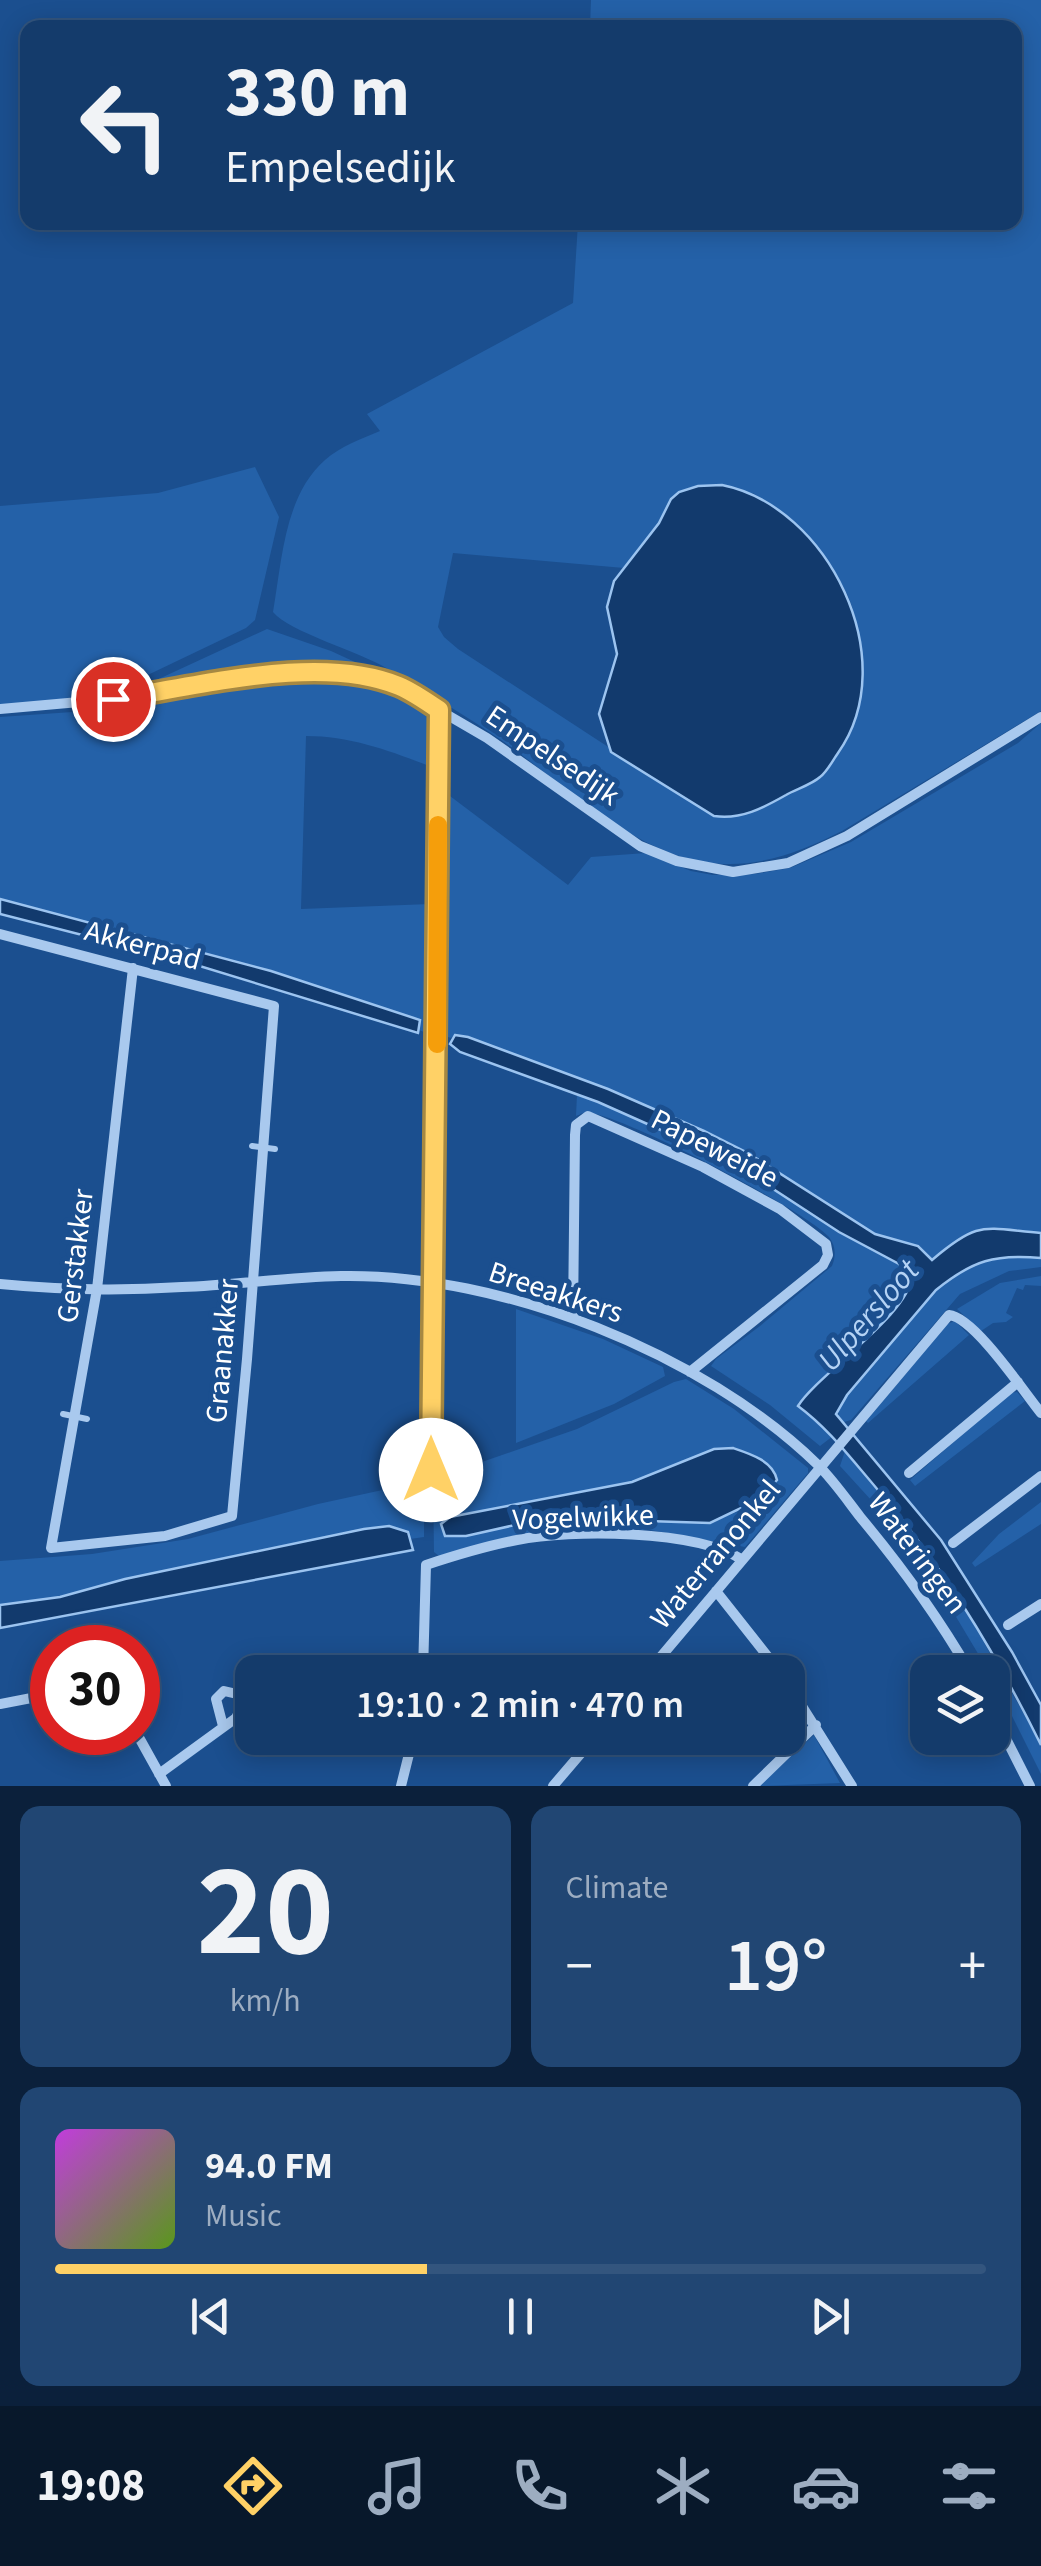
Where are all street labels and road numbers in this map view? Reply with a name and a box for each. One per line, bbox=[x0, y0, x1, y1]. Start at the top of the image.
street label: Empelsedijk bbox=[477, 695, 629, 816]
street label: Akkerpad bbox=[80, 909, 206, 982]
street label: Papeweide bbox=[644, 1098, 786, 1199]
street label: Gerstakker bbox=[46, 1186, 105, 1326]
street label: Breeakkers bbox=[483, 1251, 629, 1334]
street label: Graanakker bbox=[195, 1277, 250, 1425]
street label: Waterranonkel bbox=[640, 1470, 791, 1638]
street label: Wateringen bbox=[858, 1483, 978, 1623]
street label: Vogelwikke bbox=[512, 1494, 654, 1541]

